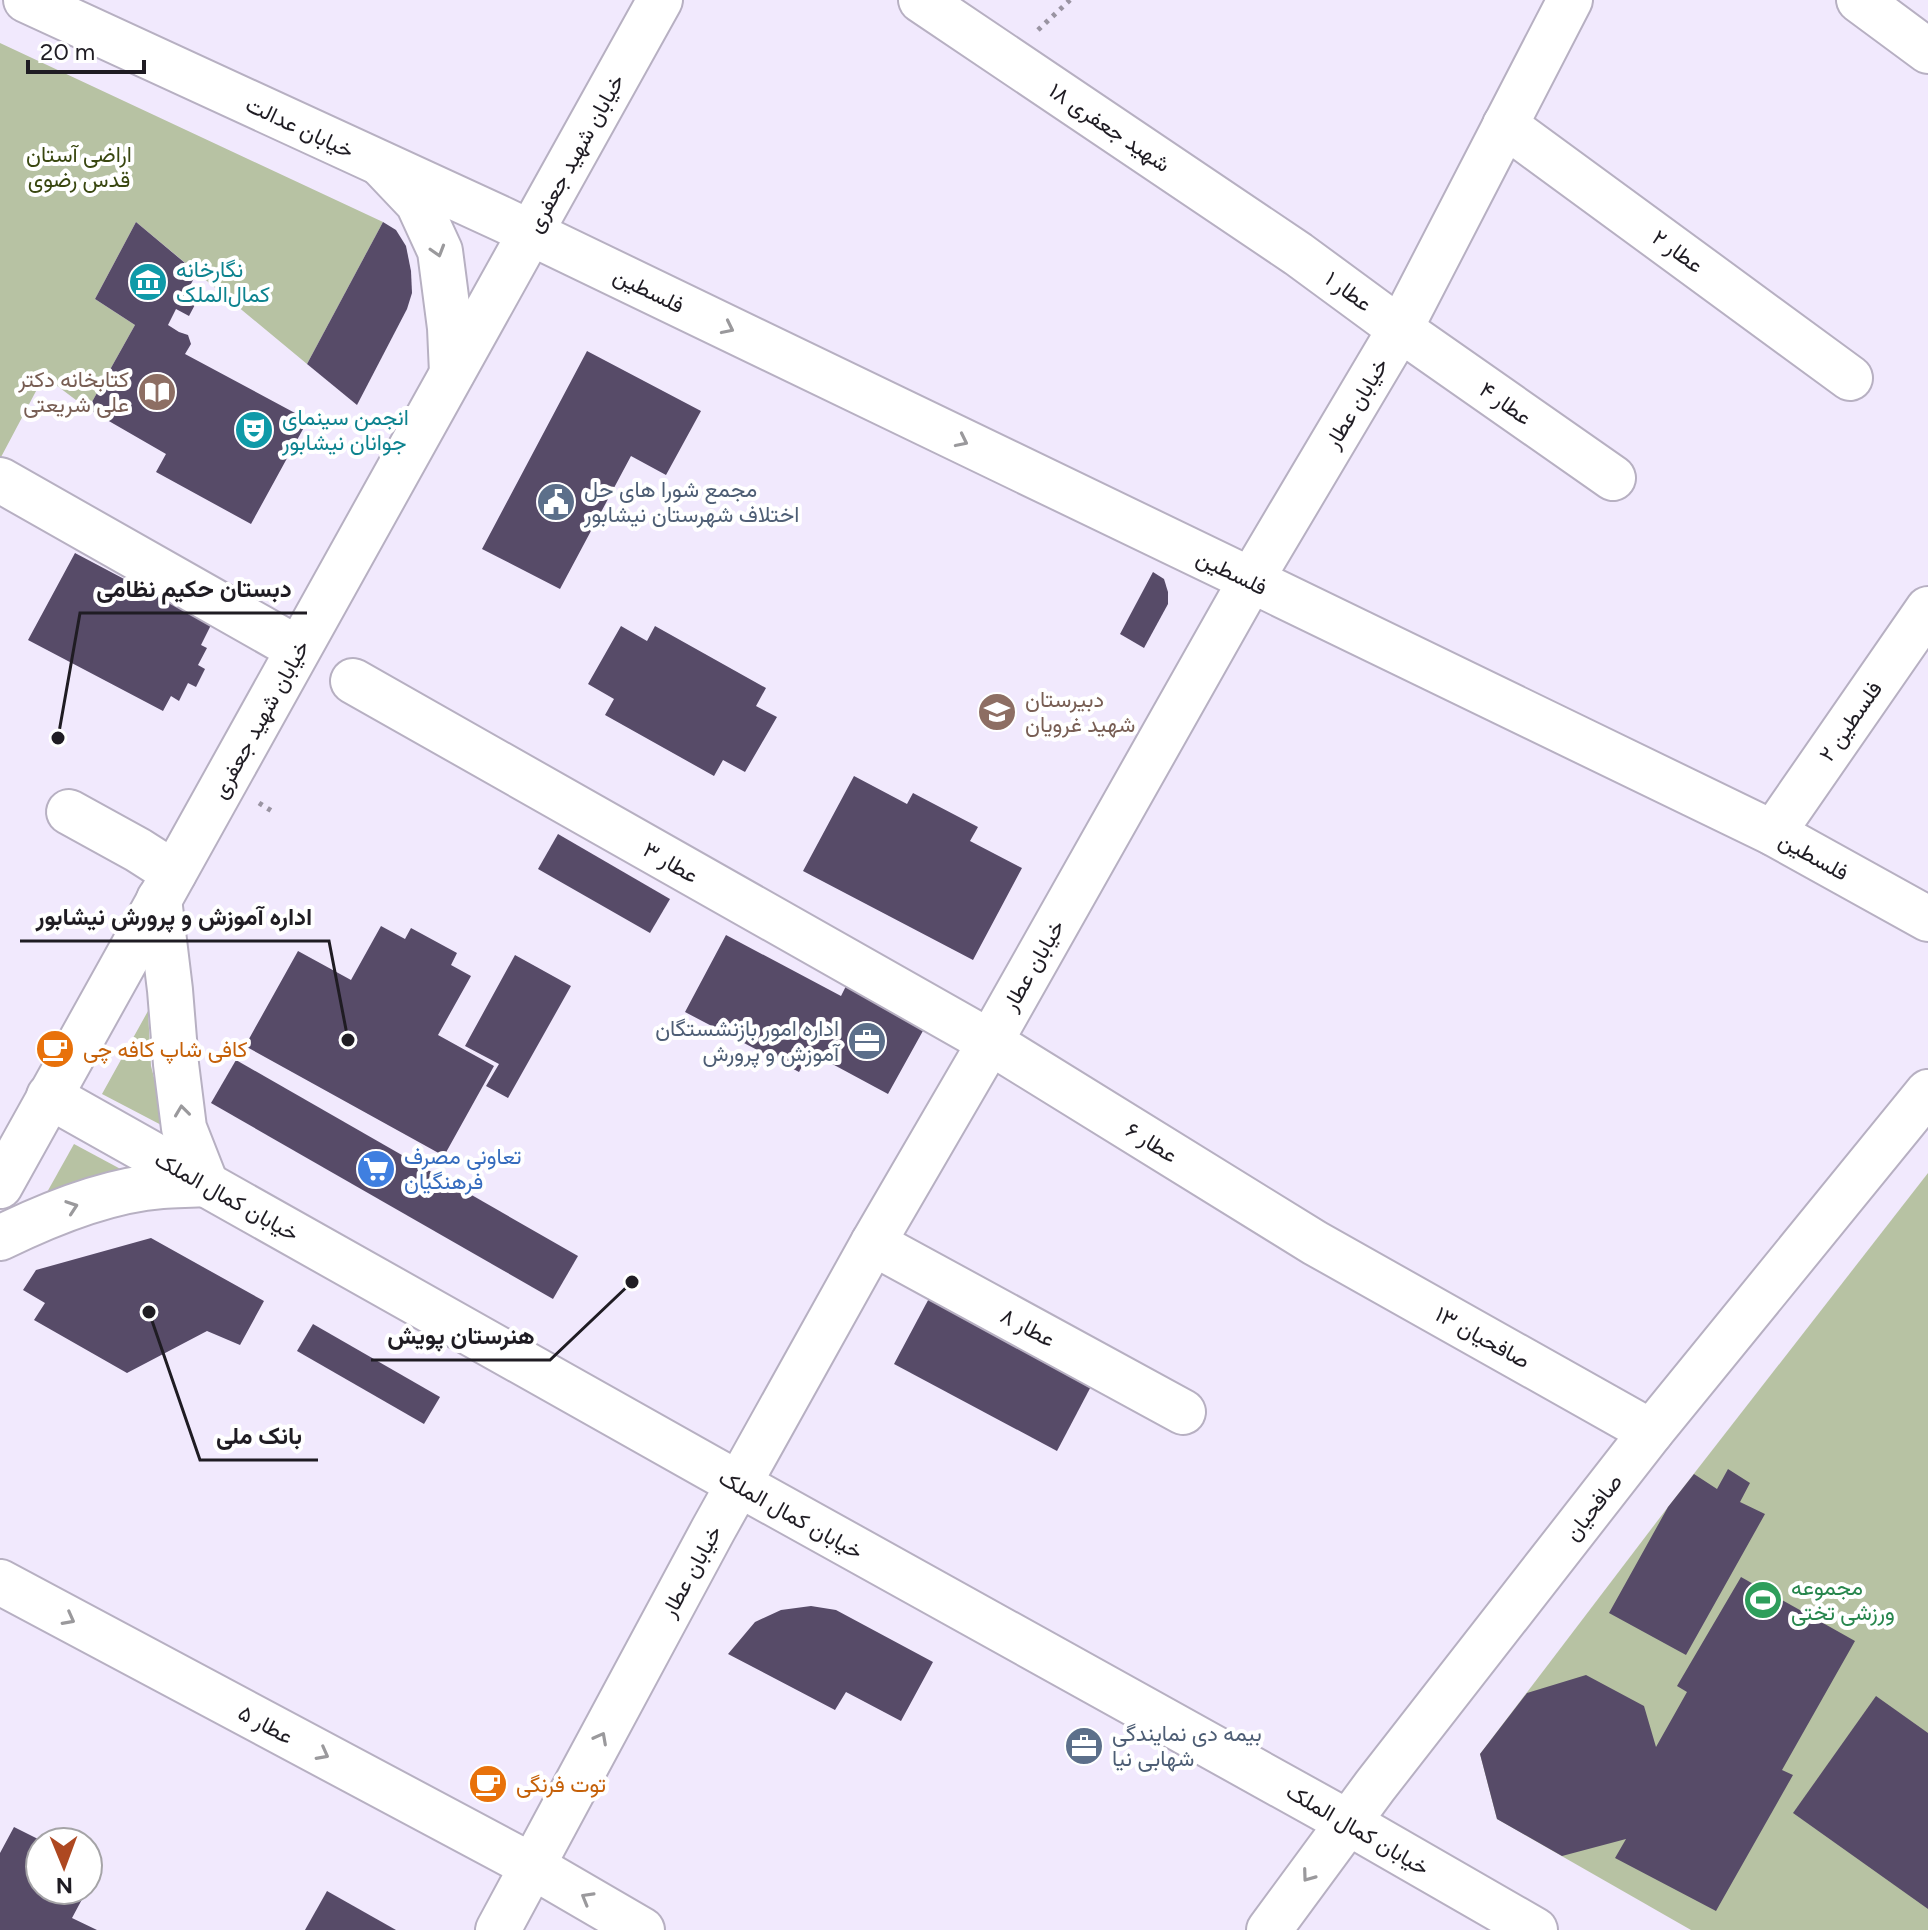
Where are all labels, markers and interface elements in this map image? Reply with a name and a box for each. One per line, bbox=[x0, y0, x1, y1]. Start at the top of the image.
scale bar bbox=[28, 24, 144, 74]
text: 20 m bbox=[40, 37, 95, 66]
street label: خیابان شهید جعفری bbox=[521, 69, 630, 237]
street label: شهید جعفری ۱۸ bbox=[1044, 77, 1175, 178]
street label: خیابان عدالت bbox=[241, 91, 358, 164]
park label: اراضی آستان قدس رضوی bbox=[26, 141, 132, 193]
street label: عطار ۲ bbox=[1647, 224, 1709, 279]
one-way arrow bbox=[429, 244, 445, 257]
place label: نگارخانه کمال‌الملک bbox=[176, 256, 270, 308]
museum icon: نگارخانه کمال‌الملک bbox=[127, 261, 169, 303]
street label: فلسطین bbox=[609, 262, 688, 319]
street label: عطار ۱ bbox=[1320, 265, 1377, 317]
one-way arrow bbox=[719, 318, 734, 334]
street label: خیابان عطار bbox=[1318, 353, 1394, 454]
place label: کتابخانه دکتر علی شریعتی bbox=[17, 366, 129, 418]
library icon: کتابخانه دکتر علی شریعتی bbox=[136, 371, 178, 413]
street label: عطار ۴ bbox=[1474, 376, 1537, 431]
place label: انجمن سینمای جوانان نیشابور bbox=[281, 404, 409, 456]
theatre icon: انجمن سینمای جوانان نیشابور bbox=[233, 409, 275, 451]
one-way arrow bbox=[953, 431, 968, 447]
place label: مجمع شورا های حل اختلاف شهرستان نیشابور bbox=[583, 476, 799, 528]
public building icon: مجمع شورا های حل اختلاف شهرستان نیشابور bbox=[535, 481, 577, 523]
street label: فلسطین bbox=[1192, 544, 1271, 601]
callout: دبستان حکیم نظامی bbox=[80, 565, 307, 613]
text: دبستان حکیم نظامی bbox=[96, 574, 292, 605]
street label: خیابان شهید جعفری bbox=[206, 635, 315, 803]
street label: فلسطین ۲ bbox=[1813, 676, 1888, 767]
place label: دبیرستان شهید غرویان bbox=[1025, 686, 1135, 738]
school or university icon: دبیرستان شهید غرویان bbox=[976, 691, 1018, 733]
street label: فلسطین bbox=[1774, 826, 1853, 886]
street label: عطار ۳ bbox=[638, 836, 703, 889]
callout: اداره آموزش و پرورش نیشابور bbox=[20, 893, 329, 941]
text: اداره آموزش و پرورش نیشابور bbox=[35, 902, 312, 933]
street label: خیابان عطار bbox=[996, 915, 1070, 1016]
place label: اداره امور بازنشستگان آموزش و پرورش bbox=[655, 1015, 841, 1068]
office icon: اداره امور بازنشستگان آموزش و پرورش bbox=[846, 1020, 888, 1062]
cafe icon: کافی شاپ کافه چی bbox=[34, 1028, 76, 1070]
place label: کافی شاپ کافه چی bbox=[83, 1036, 248, 1064]
one-way arrow bbox=[173, 1104, 190, 1117]
street label: عطار ۶ bbox=[1121, 1116, 1183, 1169]
place label: تعاونی مصرف فرهنگیان bbox=[404, 1143, 522, 1195]
street label: خیابان کمال الملک bbox=[150, 1146, 303, 1247]
supermarket icon: تعاونی مصرف فرهنگیان bbox=[355, 1148, 397, 1190]
one-way arrow bbox=[64, 1201, 78, 1217]
street label: صافحیان ۱۳ bbox=[1431, 1300, 1535, 1374]
street label: عطار ۸ bbox=[996, 1302, 1060, 1353]
callout: هنرستان پویش bbox=[371, 1312, 550, 1360]
text: هنرستان پویش bbox=[387, 1321, 535, 1352]
callout: بانک ملی bbox=[200, 1412, 318, 1460]
text: بانک ملی bbox=[216, 1421, 302, 1450]
street label: خیابان کمال الملک bbox=[714, 1464, 867, 1565]
street label: صافحیان bbox=[1559, 1468, 1628, 1546]
street label: خیابان عطار bbox=[655, 1521, 728, 1623]
place label: مجموعه ورزشی تختی bbox=[1791, 1574, 1895, 1626]
sports icon: مجموعه ورزشی تختی bbox=[1742, 1579, 1784, 1621]
one-way arrow bbox=[60, 1609, 75, 1624]
street label: عطار ۵ bbox=[234, 1699, 298, 1750]
place label: بیمه دی نمایندگی شهابی نیا bbox=[1112, 1720, 1262, 1772]
office icon: بیمه دی نمایندگی شهابی نیا bbox=[1063, 1725, 1105, 1767]
one-way arrow bbox=[591, 1732, 606, 1746]
one-way arrow bbox=[315, 1745, 329, 1760]
cafe icon: توت فرنگی bbox=[467, 1763, 509, 1805]
place label: توت فرنگی bbox=[516, 1771, 606, 1798]
street label: خیابان کمال الملک bbox=[1282, 1778, 1434, 1881]
north arrow bbox=[24, 1826, 104, 1906]
one-way arrow bbox=[1303, 1867, 1318, 1881]
text: N bbox=[56, 1872, 73, 1899]
one-way arrow bbox=[581, 1892, 596, 1908]

